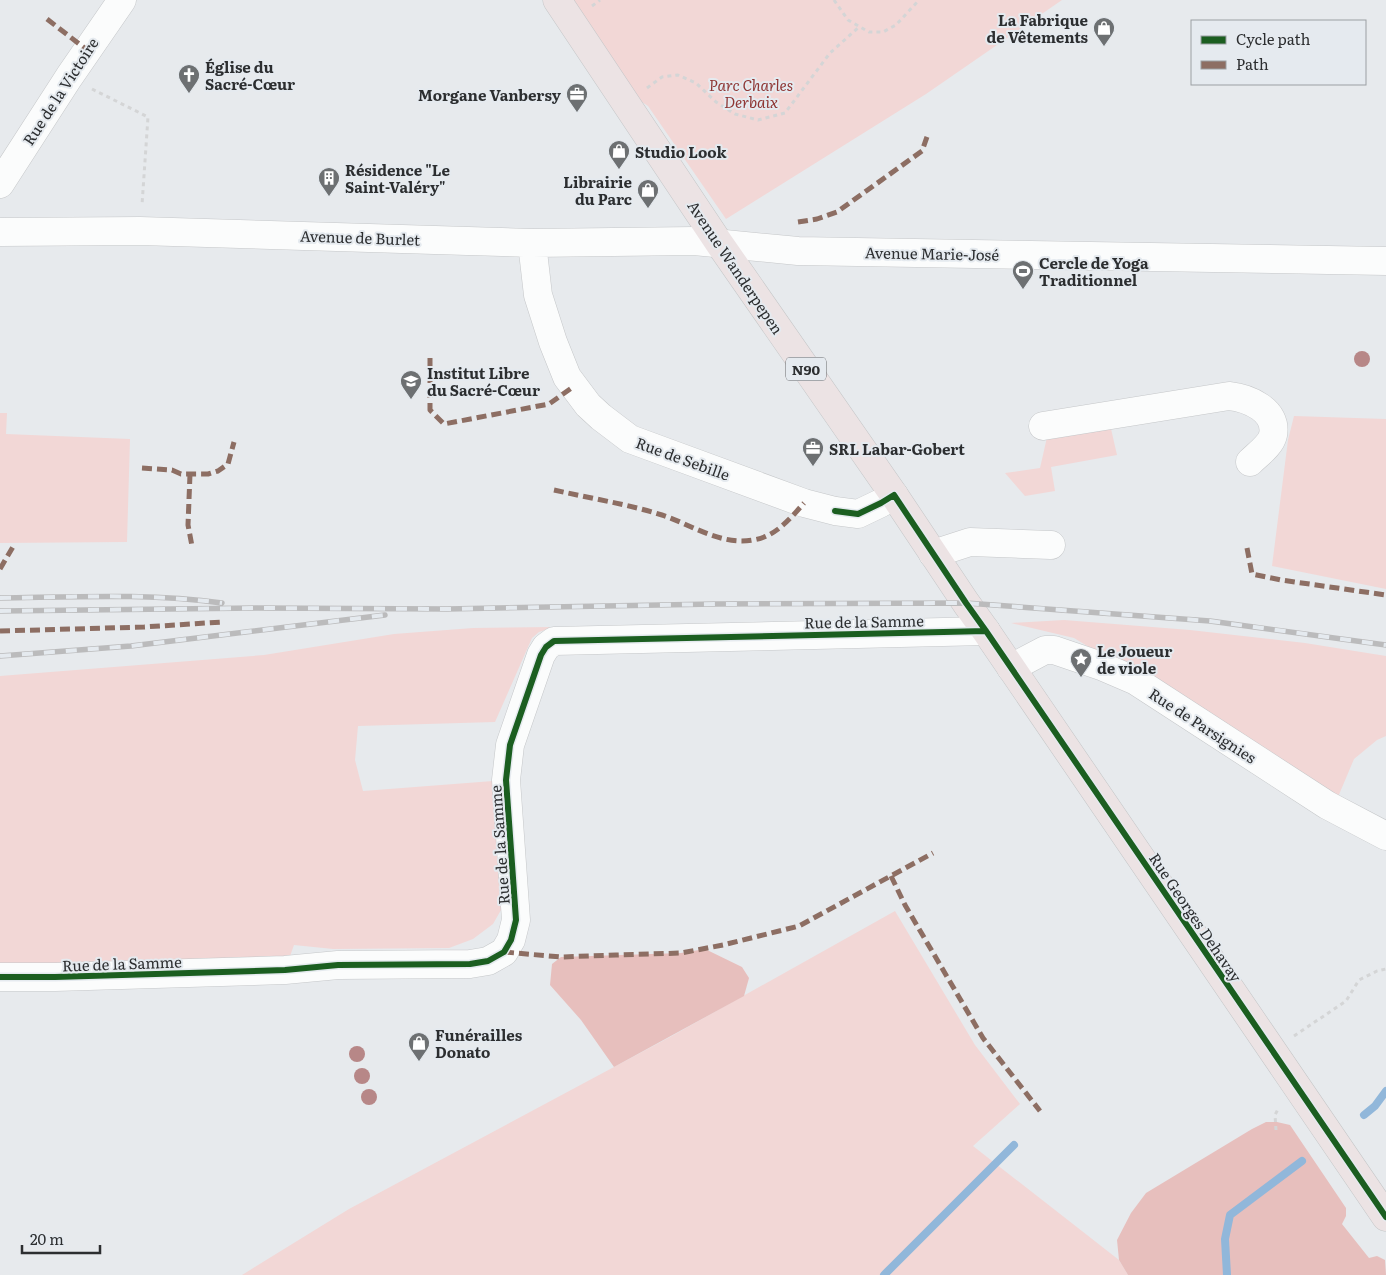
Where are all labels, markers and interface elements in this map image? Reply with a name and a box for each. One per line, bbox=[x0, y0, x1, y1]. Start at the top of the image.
place label: La Fabrique de Vêtements bbox=[987, 8, 1089, 48]
shop icon: La Fabrique de Vêtements bbox=[1092, 16, 1116, 47]
legend bbox=[1191, 20, 1366, 85]
text: Cycle path bbox=[1236, 27, 1311, 50]
street label: Rue de la Victoire bbox=[17, 32, 104, 149]
text: Path bbox=[1236, 52, 1269, 75]
place label: Église du Sacré-Cœur bbox=[205, 55, 295, 95]
church icon: Église du Sacré-Cœur bbox=[177, 63, 201, 94]
park label: Parc Charles Derbaix bbox=[709, 73, 793, 113]
office icon: Morgane Vanbersy bbox=[565, 82, 589, 113]
place label: Morgane Vanbersy bbox=[418, 83, 562, 106]
shop icon: Studio Look bbox=[607, 139, 631, 170]
place label: Studio Look bbox=[635, 140, 728, 163]
place label: Résidence "Le Saint-Valéry" bbox=[345, 158, 451, 198]
building icon: Résidence "Le Saint-Valéry" bbox=[317, 166, 341, 197]
place label: Librairie du Parc bbox=[563, 170, 633, 210]
shop icon: Librairie du Parc bbox=[636, 178, 660, 209]
street label: Avenue Wanderpepen bbox=[683, 195, 789, 339]
street label: Avenue de Burlet bbox=[300, 223, 420, 251]
street label: Avenue Marie-José bbox=[865, 240, 999, 266]
place label: Cercle de Yoga Traditionnel bbox=[1039, 251, 1149, 291]
sports icon: Cercle de Yoga Traditionnel bbox=[1011, 259, 1035, 290]
road number: N90 bbox=[786, 358, 826, 380]
place label: Institut Libre du Sacré-Cœur bbox=[427, 361, 540, 401]
school or university icon: Institut Libre du Sacré-Cœur bbox=[399, 369, 423, 400]
street label: Rue de Sebille bbox=[633, 430, 733, 486]
office icon: SRL Labar-Gobert bbox=[801, 436, 825, 467]
place label: SRL Labar-Gobert bbox=[829, 437, 965, 460]
street label: Rue de la Samme bbox=[804, 608, 924, 634]
place label: Le Joueur de viole bbox=[1097, 639, 1172, 679]
place icon: Le Joueur de viole bbox=[1069, 647, 1093, 678]
street label: Rue de Parsignies bbox=[1145, 682, 1261, 768]
street label: Rue de la Samme bbox=[483, 784, 515, 906]
street label: Rue Georges Dehavay bbox=[1144, 848, 1248, 987]
street label: Rue de la Samme bbox=[62, 949, 182, 977]
place label: Funérailles Donato bbox=[435, 1023, 523, 1063]
shop icon: Funérailles Donato bbox=[407, 1031, 431, 1062]
scale bar bbox=[22, 1222, 100, 1254]
text: 20 m bbox=[30, 1227, 64, 1250]

